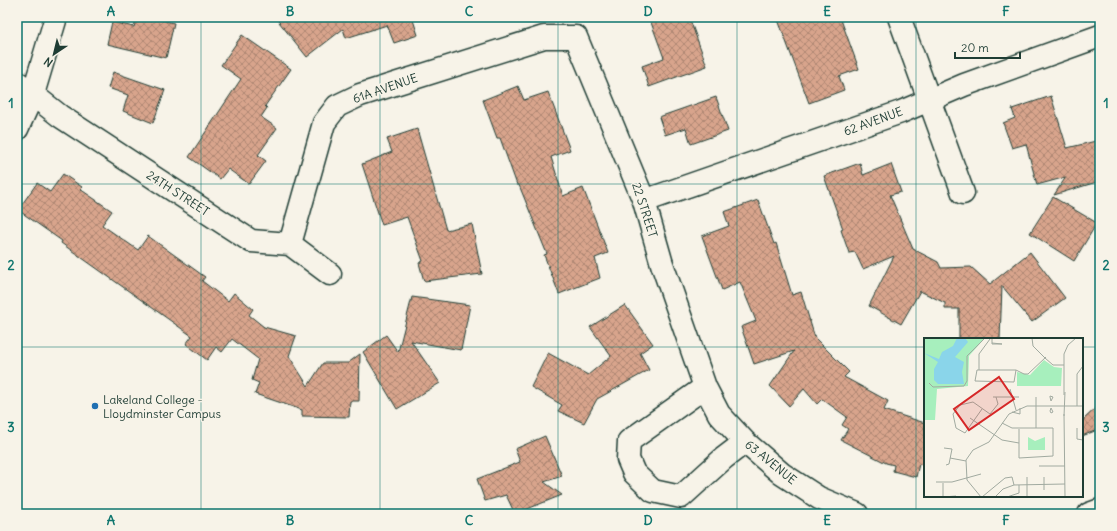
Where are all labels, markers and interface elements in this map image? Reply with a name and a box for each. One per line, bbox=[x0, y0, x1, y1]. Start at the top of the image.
text: A bbox=[107, 3, 116, 20]
text: B bbox=[286, 3, 295, 20]
text: C bbox=[465, 3, 474, 20]
text: D bbox=[643, 3, 653, 20]
text: E bbox=[823, 3, 831, 20]
text: F bbox=[1002, 3, 1010, 20]
north arrow bbox=[34, 34, 74, 74]
scale bar bbox=[955, 34, 1020, 60]
text: 20 m bbox=[961, 40, 989, 55]
text: N bbox=[41, 54, 55, 70]
street label: 61A AVENUE bbox=[351, 70, 419, 106]
text: 1 bbox=[8, 95, 14, 112]
text: 1 bbox=[1103, 95, 1109, 112]
street label: 62 AVENUE bbox=[841, 103, 905, 139]
street label: 24TH STREET bbox=[144, 167, 212, 219]
street label: 22 STREET bbox=[629, 181, 661, 239]
text: 2 bbox=[7, 257, 15, 274]
text: 2 bbox=[1102, 257, 1110, 274]
inset map bbox=[924, 338, 1083, 497]
place label: Lakeland College - Lloydminster Campus bbox=[103, 392, 221, 421]
marker: Lakeland College - Lloydminster Campus bbox=[90, 401, 100, 411]
text: 3 bbox=[7, 419, 15, 436]
text: 3 bbox=[1102, 419, 1110, 436]
street label: 63 AVENUE bbox=[742, 437, 800, 487]
text: A bbox=[107, 512, 116, 529]
text: B bbox=[286, 512, 295, 529]
text: C bbox=[465, 512, 474, 529]
text: D bbox=[643, 512, 653, 529]
text: E bbox=[823, 512, 831, 529]
text: F bbox=[1002, 512, 1010, 529]

